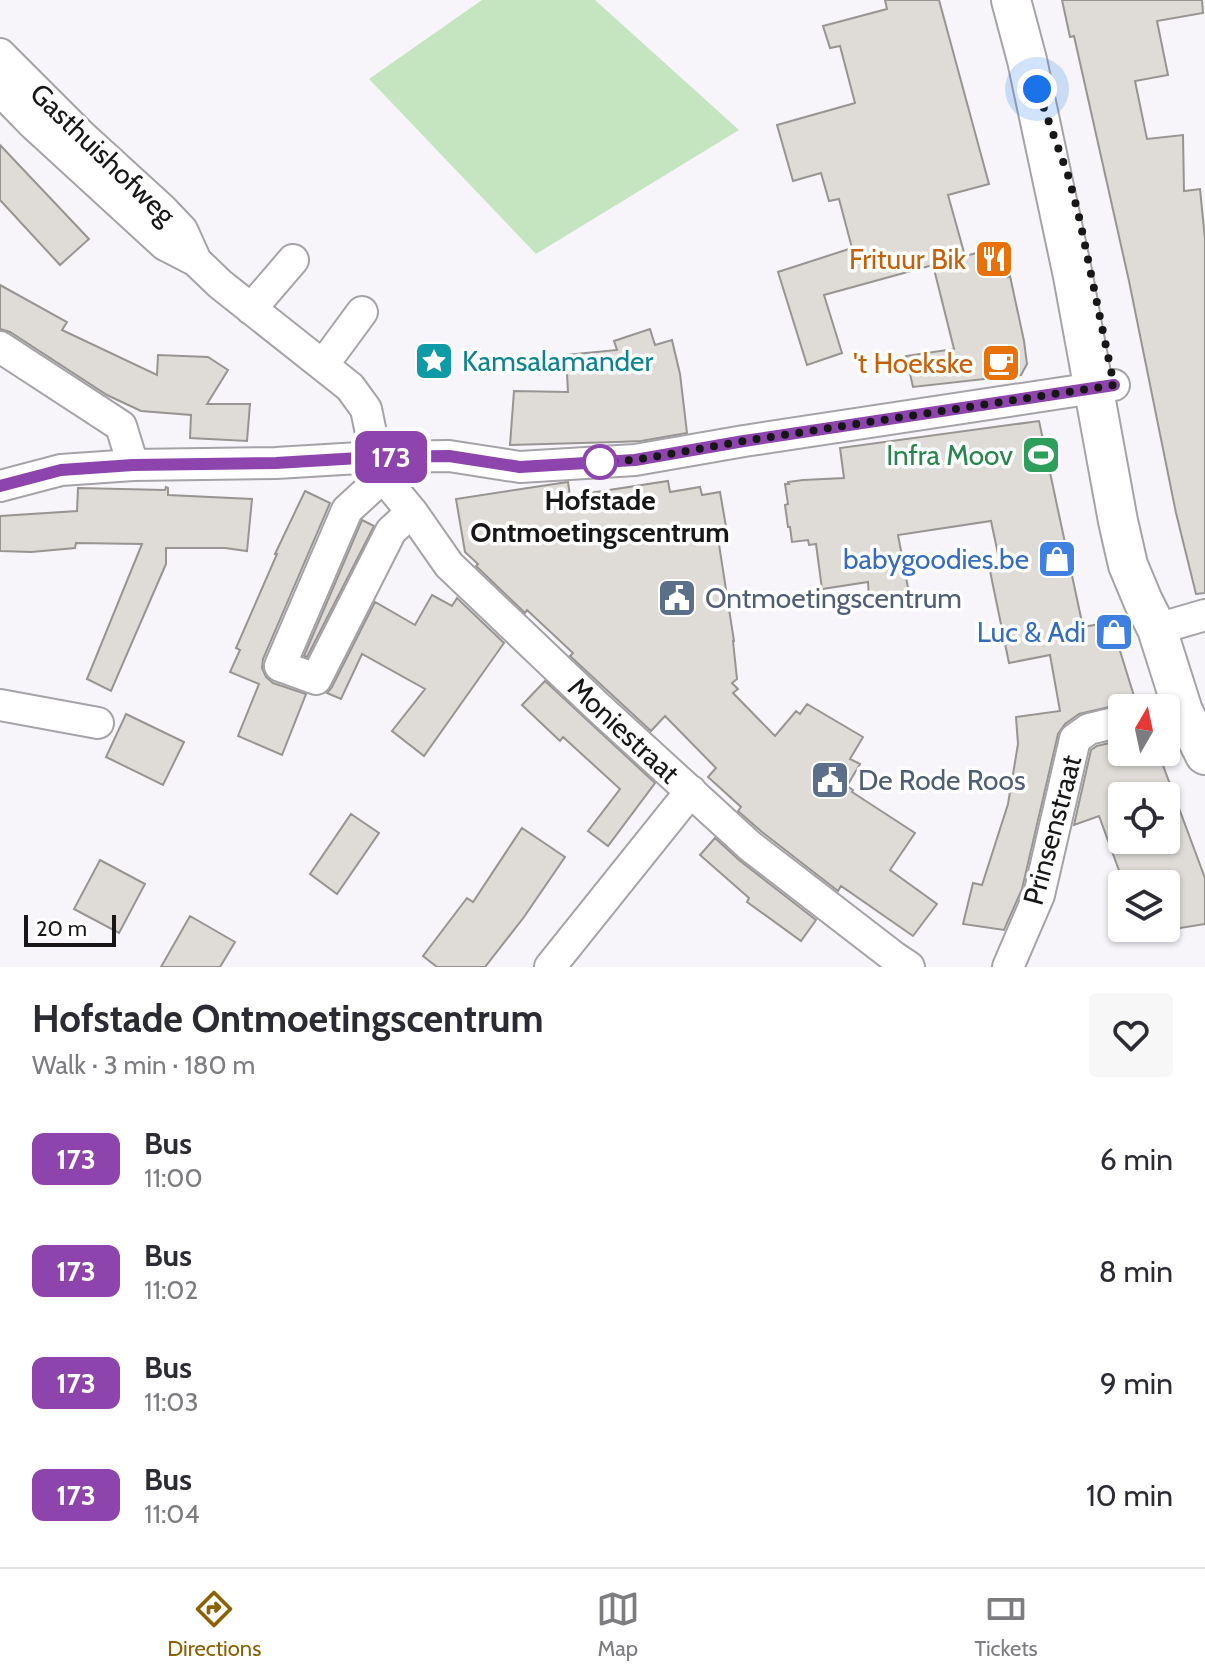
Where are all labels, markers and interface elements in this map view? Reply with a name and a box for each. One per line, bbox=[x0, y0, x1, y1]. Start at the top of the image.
your location bbox=[1017, 69, 1057, 109]
street label: Gasthuishofweg bbox=[23, 76, 183, 233]
restaurant icon: Frituur Bik bbox=[973, 238, 1015, 280]
place label: Frituur Bik bbox=[849, 242, 966, 276]
place icon: Kamsalamander bbox=[413, 340, 455, 382]
cafe icon: 't Hoekske bbox=[980, 342, 1022, 384]
place label: Kamsalamander bbox=[462, 344, 653, 378]
place label: 't Hoekske bbox=[853, 346, 973, 380]
line badge: 173 bbox=[345, 431, 437, 483]
sports icon: Infra Moov bbox=[1020, 434, 1062, 476]
place label: Infra Moov bbox=[886, 438, 1013, 472]
text: 173 bbox=[371, 440, 411, 474]
marker: Hofstade Ontmoetingscentrum bbox=[583, 445, 617, 479]
place label: Hofstade Ontmoetingscentrum bbox=[470, 483, 730, 549]
shop icon: babygoodies.be bbox=[1036, 538, 1078, 580]
place label: babygoodies.be bbox=[843, 542, 1029, 576]
public building icon: Ontmoetingscentrum bbox=[656, 577, 698, 619]
place label: Ontmoetingscentrum bbox=[705, 581, 962, 615]
shop icon: Luc & Adi bbox=[1093, 611, 1135, 653]
place label: Luc & Adi bbox=[977, 615, 1086, 649]
street label: Moniestraat bbox=[561, 670, 687, 790]
north arrow bbox=[1108, 694, 1180, 766]
map controls bbox=[1108, 694, 1180, 942]
street label: Prinsenstraat bbox=[1016, 751, 1088, 909]
public building icon: De Rode Roos bbox=[809, 759, 851, 801]
place label: De Rode Roos bbox=[858, 763, 1026, 797]
button: locate bbox=[1108, 782, 1180, 854]
button: layers bbox=[1108, 870, 1180, 942]
scale bar bbox=[24, 911, 116, 947]
text: 20 m bbox=[36, 915, 87, 942]
button: heart bbox=[1089, 993, 1173, 1077]
text: Hofstade Ontmoetingscentrum bbox=[32, 995, 543, 1042]
text: Walk · 3 min · 180 m bbox=[32, 1049, 255, 1081]
text: Bus bbox=[144, 1125, 192, 1162]
text: 6 min bbox=[1100, 1141, 1173, 1178]
text: 173 bbox=[56, 1142, 96, 1176]
text: 11:00 bbox=[144, 1162, 203, 1194]
text: Bus bbox=[144, 1237, 192, 1274]
text: 8 min bbox=[1099, 1253, 1173, 1290]
text: 173 bbox=[56, 1254, 96, 1288]
text: 11:02 bbox=[144, 1274, 198, 1306]
text: Bus bbox=[144, 1349, 192, 1386]
text: 9 min bbox=[1100, 1365, 1173, 1402]
text: 173 bbox=[56, 1366, 96, 1400]
text: 11:03 bbox=[144, 1386, 199, 1418]
text: Bus bbox=[144, 1461, 192, 1498]
text: 10 min bbox=[1086, 1477, 1173, 1514]
text: 173 bbox=[56, 1478, 96, 1512]
text: 11:04 bbox=[144, 1498, 200, 1530]
tab: Directions bbox=[167, 1587, 261, 1662]
tab: Map bbox=[596, 1587, 640, 1662]
tab: Tickets bbox=[974, 1587, 1038, 1662]

